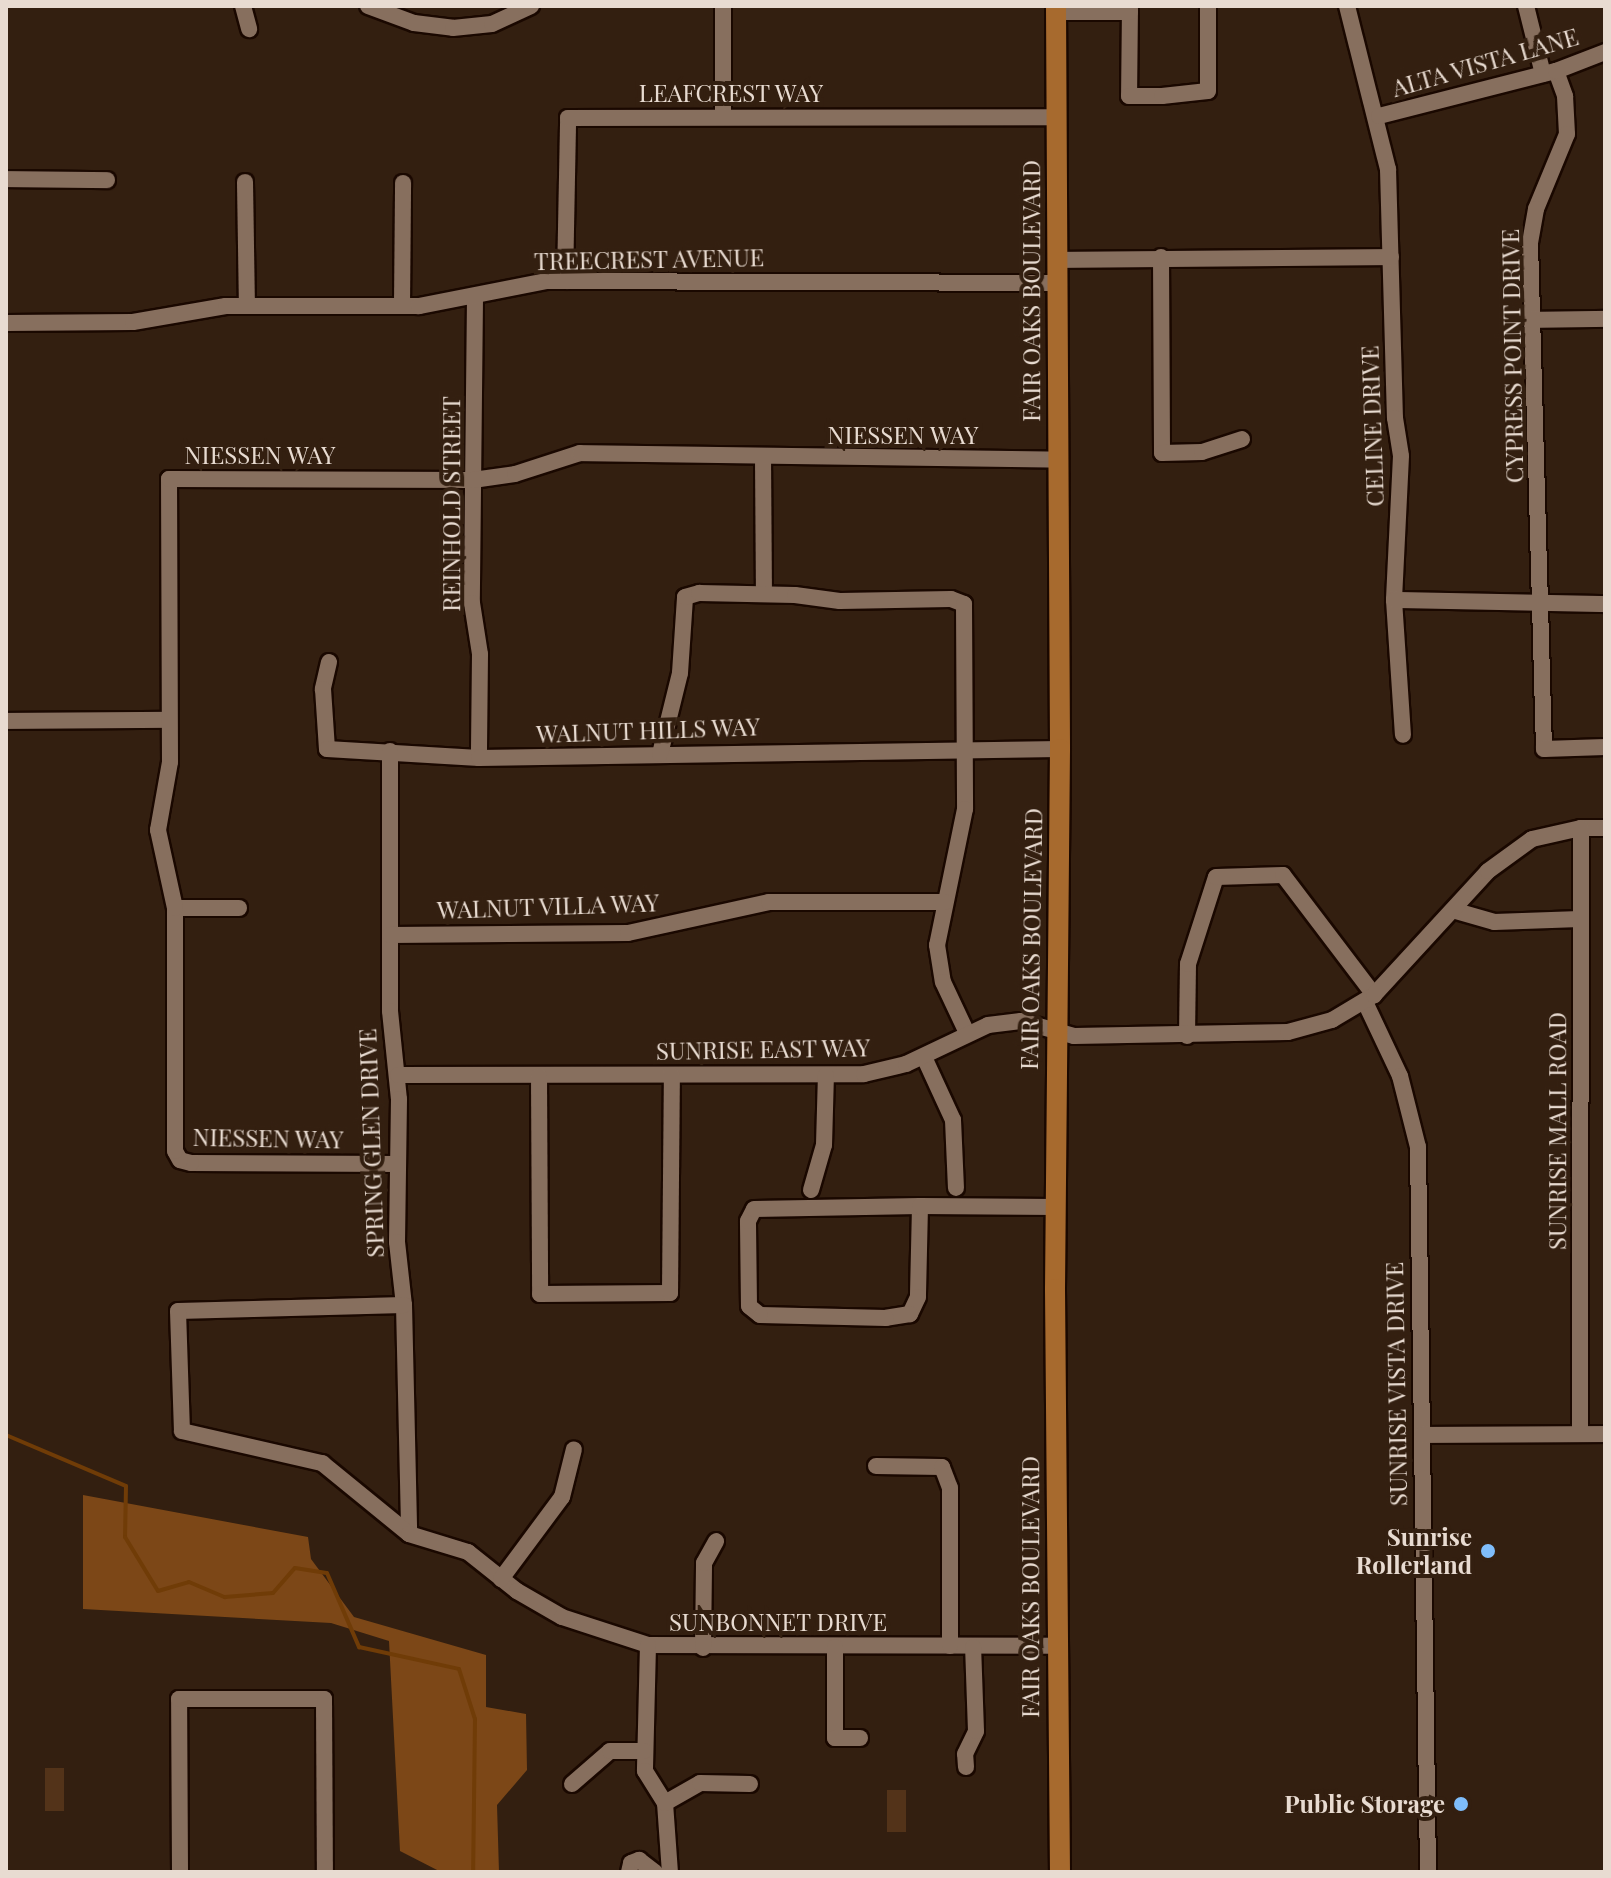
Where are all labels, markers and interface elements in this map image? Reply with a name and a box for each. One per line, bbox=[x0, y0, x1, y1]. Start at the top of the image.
street label: ALTA VISTA LANE bbox=[1388, 22, 1582, 102]
street label: LEAFCREST WAY bbox=[638, 79, 824, 107]
street label: FAIR OAKS BOULEVARD bbox=[1017, 160, 1045, 422]
street label: CYPRESS POINT DRIVE bbox=[1495, 228, 1529, 484]
street label: TREECREST AVENUE bbox=[533, 243, 765, 275]
street label: CELINE DRIVE bbox=[1355, 345, 1389, 507]
street label: REINHOLD STREET bbox=[437, 396, 465, 612]
street label: NIESSEN WAY bbox=[827, 421, 979, 449]
street label: NIESSEN WAY bbox=[184, 441, 336, 469]
street label: WALNUT HILLS WAY bbox=[535, 712, 761, 748]
street label: FAIR OAKS BOULEVARD bbox=[1014, 808, 1048, 1070]
street label: WALNUT VILLA WAY bbox=[435, 888, 661, 924]
street label: SUNRISE MALL ROAD bbox=[1543, 1012, 1571, 1250]
street label: SPRING GLEN DRIVE bbox=[353, 1028, 389, 1258]
street label: SUNRISE EAST WAY bbox=[655, 1033, 871, 1065]
street label: NIESSEN WAY bbox=[192, 1122, 344, 1154]
street label: SUNRISE VISTA DRIVE bbox=[1379, 1261, 1413, 1507]
street label: FAIR OAKS BOULEVARD bbox=[1016, 1456, 1044, 1718]
place label: Sunrise Rollerland bbox=[1356, 1523, 1472, 1579]
marker: Sunrise Rollerland bbox=[1479, 1542, 1497, 1560]
street label: SUNBONNET DRIVE bbox=[669, 1608, 887, 1636]
place label: Public Storage bbox=[1284, 1790, 1445, 1818]
marker: Public Storage bbox=[1452, 1795, 1470, 1813]

